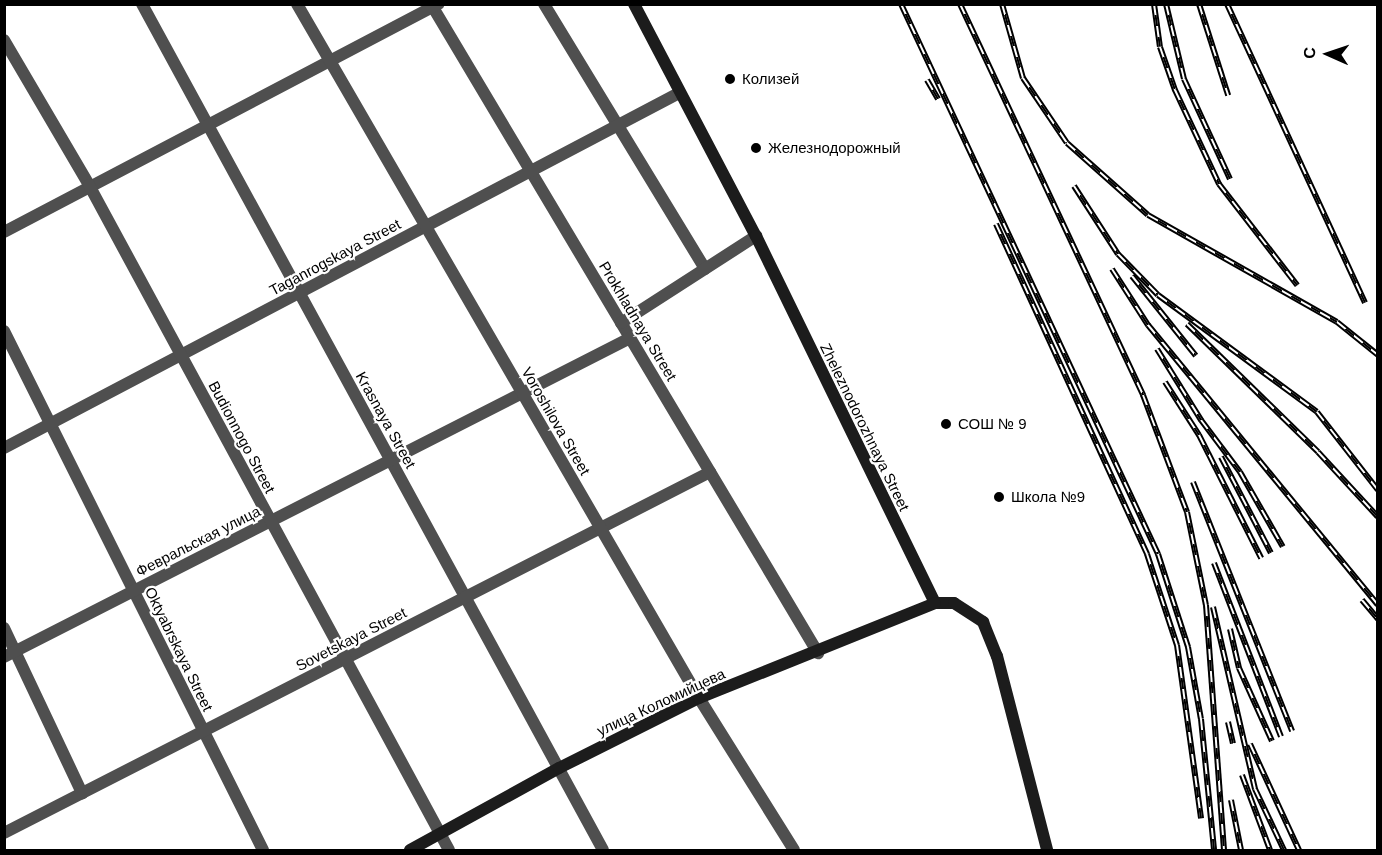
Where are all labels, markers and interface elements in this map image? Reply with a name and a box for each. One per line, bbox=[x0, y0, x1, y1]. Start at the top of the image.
north arrow bbox=[1298, 24, 1358, 84]
text: С bbox=[1301, 47, 1318, 59]
place label: Колизей bbox=[742, 70, 799, 88]
marker: Колизей bbox=[723, 72, 737, 86]
place label: Железнодорожный bbox=[768, 139, 901, 157]
marker: Железнодорожный bbox=[749, 141, 763, 155]
street label: Taganrogskaya Street bbox=[266, 215, 404, 299]
street label: Prokhladnaya Street bbox=[595, 258, 681, 384]
street label: Zheleznodorozhnaya Street bbox=[817, 340, 913, 514]
street label: Voroshilova Street bbox=[518, 364, 594, 478]
street label: Krasnaya Street bbox=[352, 369, 420, 471]
street label: Budionnogo Street bbox=[205, 378, 279, 496]
place label: СОШ № 9 bbox=[958, 415, 1027, 433]
marker: СОШ № 9 bbox=[939, 417, 953, 431]
place label: Школа №9 bbox=[1011, 488, 1085, 506]
marker: Школа №9 bbox=[992, 490, 1006, 504]
street label: Февральская улица bbox=[133, 502, 263, 580]
street label: Oktyabrskaya Street bbox=[141, 584, 217, 714]
street label: Sovetskaya Street bbox=[293, 603, 409, 675]
street label: улица Коломийцева bbox=[594, 664, 728, 740]

